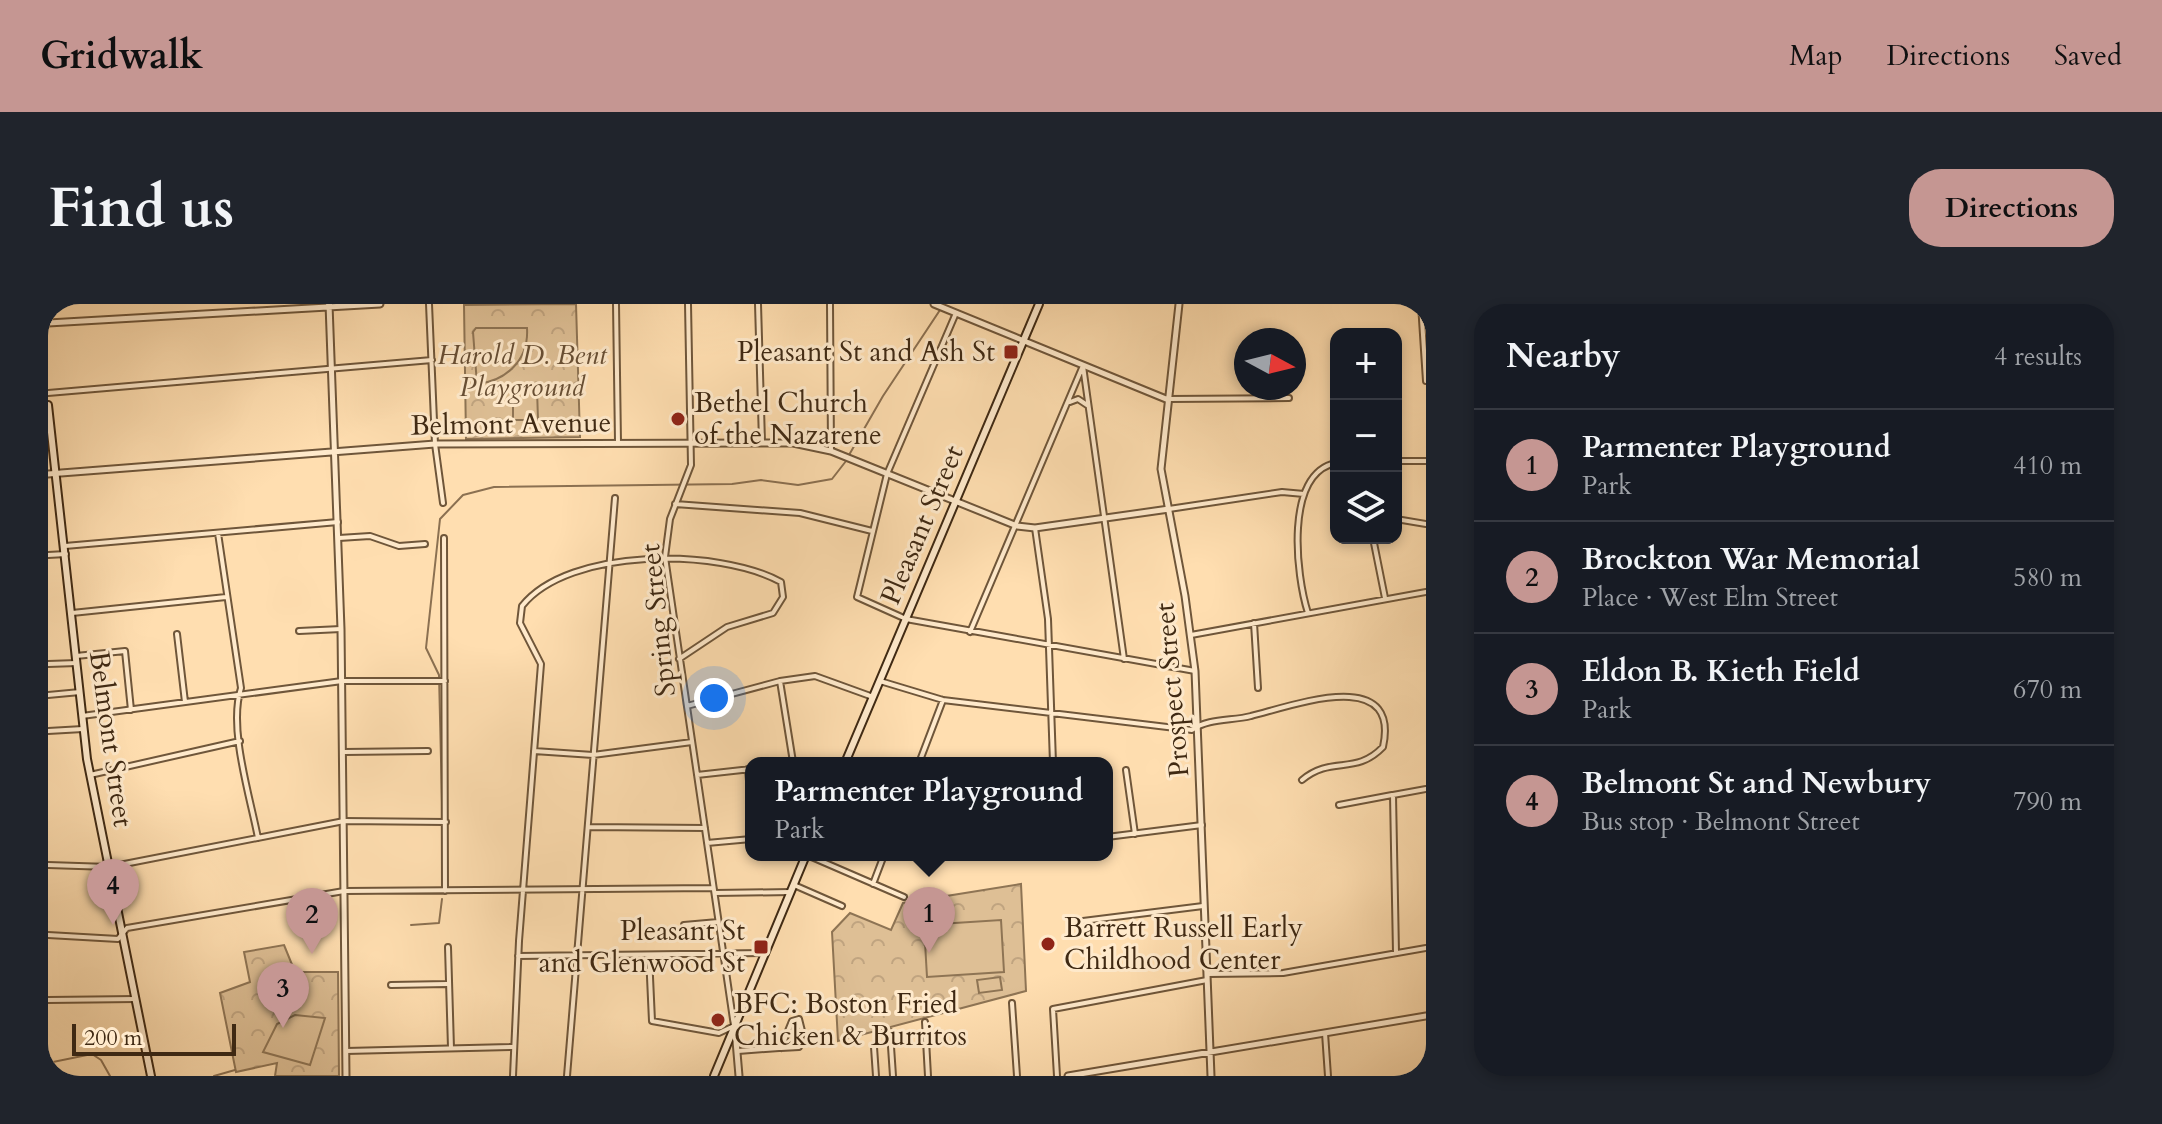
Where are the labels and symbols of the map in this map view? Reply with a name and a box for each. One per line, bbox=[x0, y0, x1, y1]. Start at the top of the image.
north arrow bbox=[1234, 328, 1306, 400]
place label: Pleasant St and Ash St bbox=[737, 333, 995, 371]
park label: Harold D. Bent Playground bbox=[437, 336, 608, 406]
marker: Pleasant St and Ash St bbox=[1002, 343, 1020, 361]
place label: Bethel Church of the Nazarene bbox=[694, 384, 882, 454]
street label: Belmont Avenue bbox=[410, 403, 612, 445]
marker: Bethel Church of the Nazarene bbox=[669, 410, 687, 428]
street label: Pleasant Street bbox=[871, 439, 973, 610]
street label: Spring Street bbox=[631, 542, 685, 698]
street label: Prospect Street bbox=[1145, 601, 1199, 779]
street label: Belmont Street bbox=[80, 649, 142, 830]
your location bbox=[694, 678, 734, 718]
pin: 4 bbox=[87, 859, 139, 925]
pin: 1 bbox=[903, 887, 955, 953]
pin: 2 bbox=[286, 888, 338, 954]
place label: Barrett Russell Early Childhood Center bbox=[1064, 909, 1303, 979]
place label: Pleasant St and Glenwood St bbox=[539, 912, 745, 982]
marker: Barrett Russell Early Childhood Center bbox=[1039, 935, 1057, 953]
marker: Pleasant St and Glenwood St bbox=[752, 938, 770, 956]
pin: 3 bbox=[257, 962, 309, 1028]
place label: BFC: Boston Fried Chicken & Burritos bbox=[734, 985, 967, 1055]
marker: BFC: Boston Fried Chicken & Burritos bbox=[709, 1011, 727, 1029]
scale bar bbox=[72, 1020, 236, 1056]

